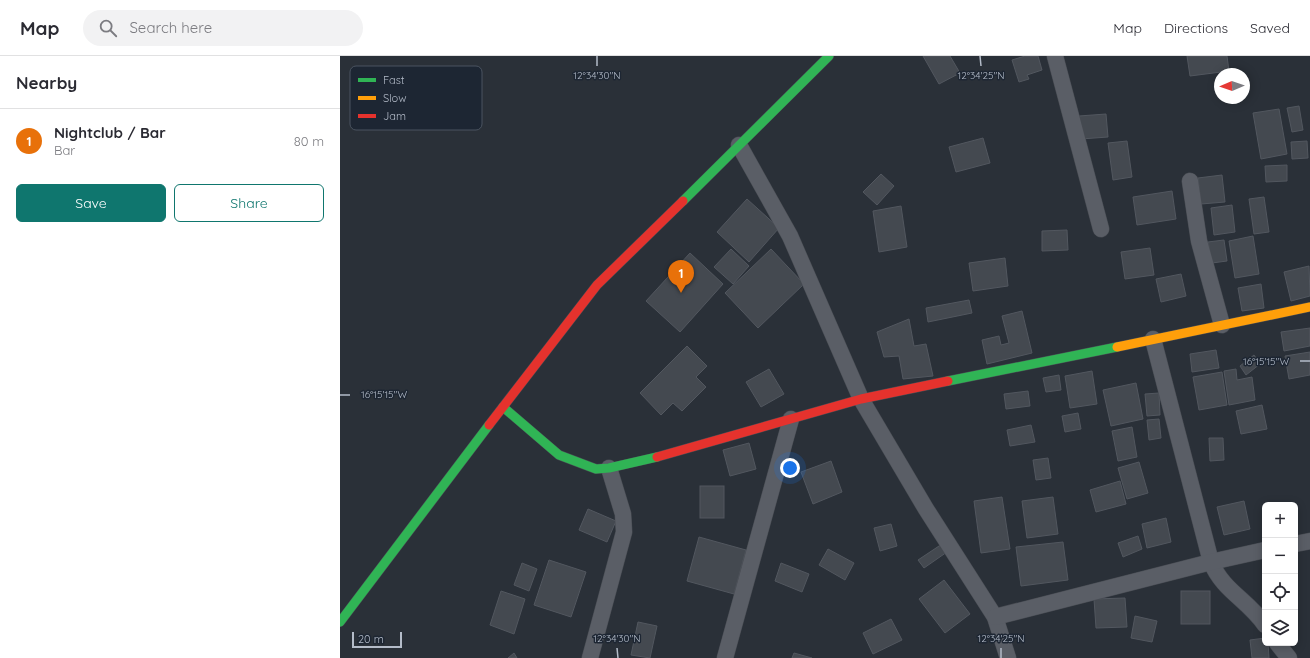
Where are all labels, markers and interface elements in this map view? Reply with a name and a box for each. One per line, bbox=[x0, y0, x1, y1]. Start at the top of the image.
search box bbox=[83, 10, 363, 46]
text: Map bbox=[20, 16, 59, 40]
icon: search bbox=[97, 17, 119, 39]
text: Search here bbox=[129, 18, 212, 37]
text: Map bbox=[1113, 19, 1142, 37]
text: Directions bbox=[1164, 19, 1228, 37]
text: Saved bbox=[1250, 19, 1290, 37]
legend bbox=[350, 66, 482, 130]
north arrow bbox=[1214, 68, 1250, 104]
text: 12°34'30"N bbox=[573, 69, 621, 82]
text: 12°34'25"N bbox=[957, 69, 1005, 82]
text: Nearby bbox=[16, 72, 77, 93]
text: Fast bbox=[383, 73, 405, 87]
text: Slow bbox=[383, 91, 407, 105]
text: Jam bbox=[383, 109, 406, 123]
text: Nightclub / Bar bbox=[54, 123, 166, 142]
text: 1 bbox=[26, 133, 32, 149]
text: 80 m bbox=[294, 133, 324, 149]
text: Bar bbox=[54, 142, 75, 158]
button: Save bbox=[16, 184, 166, 222]
button: Share bbox=[174, 184, 324, 222]
pin: 1 bbox=[668, 260, 694, 293]
text: 16°15'15"W bbox=[1243, 355, 1289, 368]
text: 16°15'15"W bbox=[361, 388, 407, 401]
your location bbox=[780, 458, 800, 478]
map controls bbox=[1262, 502, 1298, 646]
button: + bbox=[1262, 502, 1298, 538]
button: − bbox=[1262, 538, 1298, 574]
button: locate bbox=[1262, 574, 1298, 610]
button: layers bbox=[1262, 610, 1298, 646]
scale bar bbox=[352, 630, 402, 649]
text: 20 m bbox=[358, 632, 384, 646]
text: 12°34'30"N bbox=[593, 632, 641, 645]
text: 12°34'25"N bbox=[977, 632, 1025, 645]

